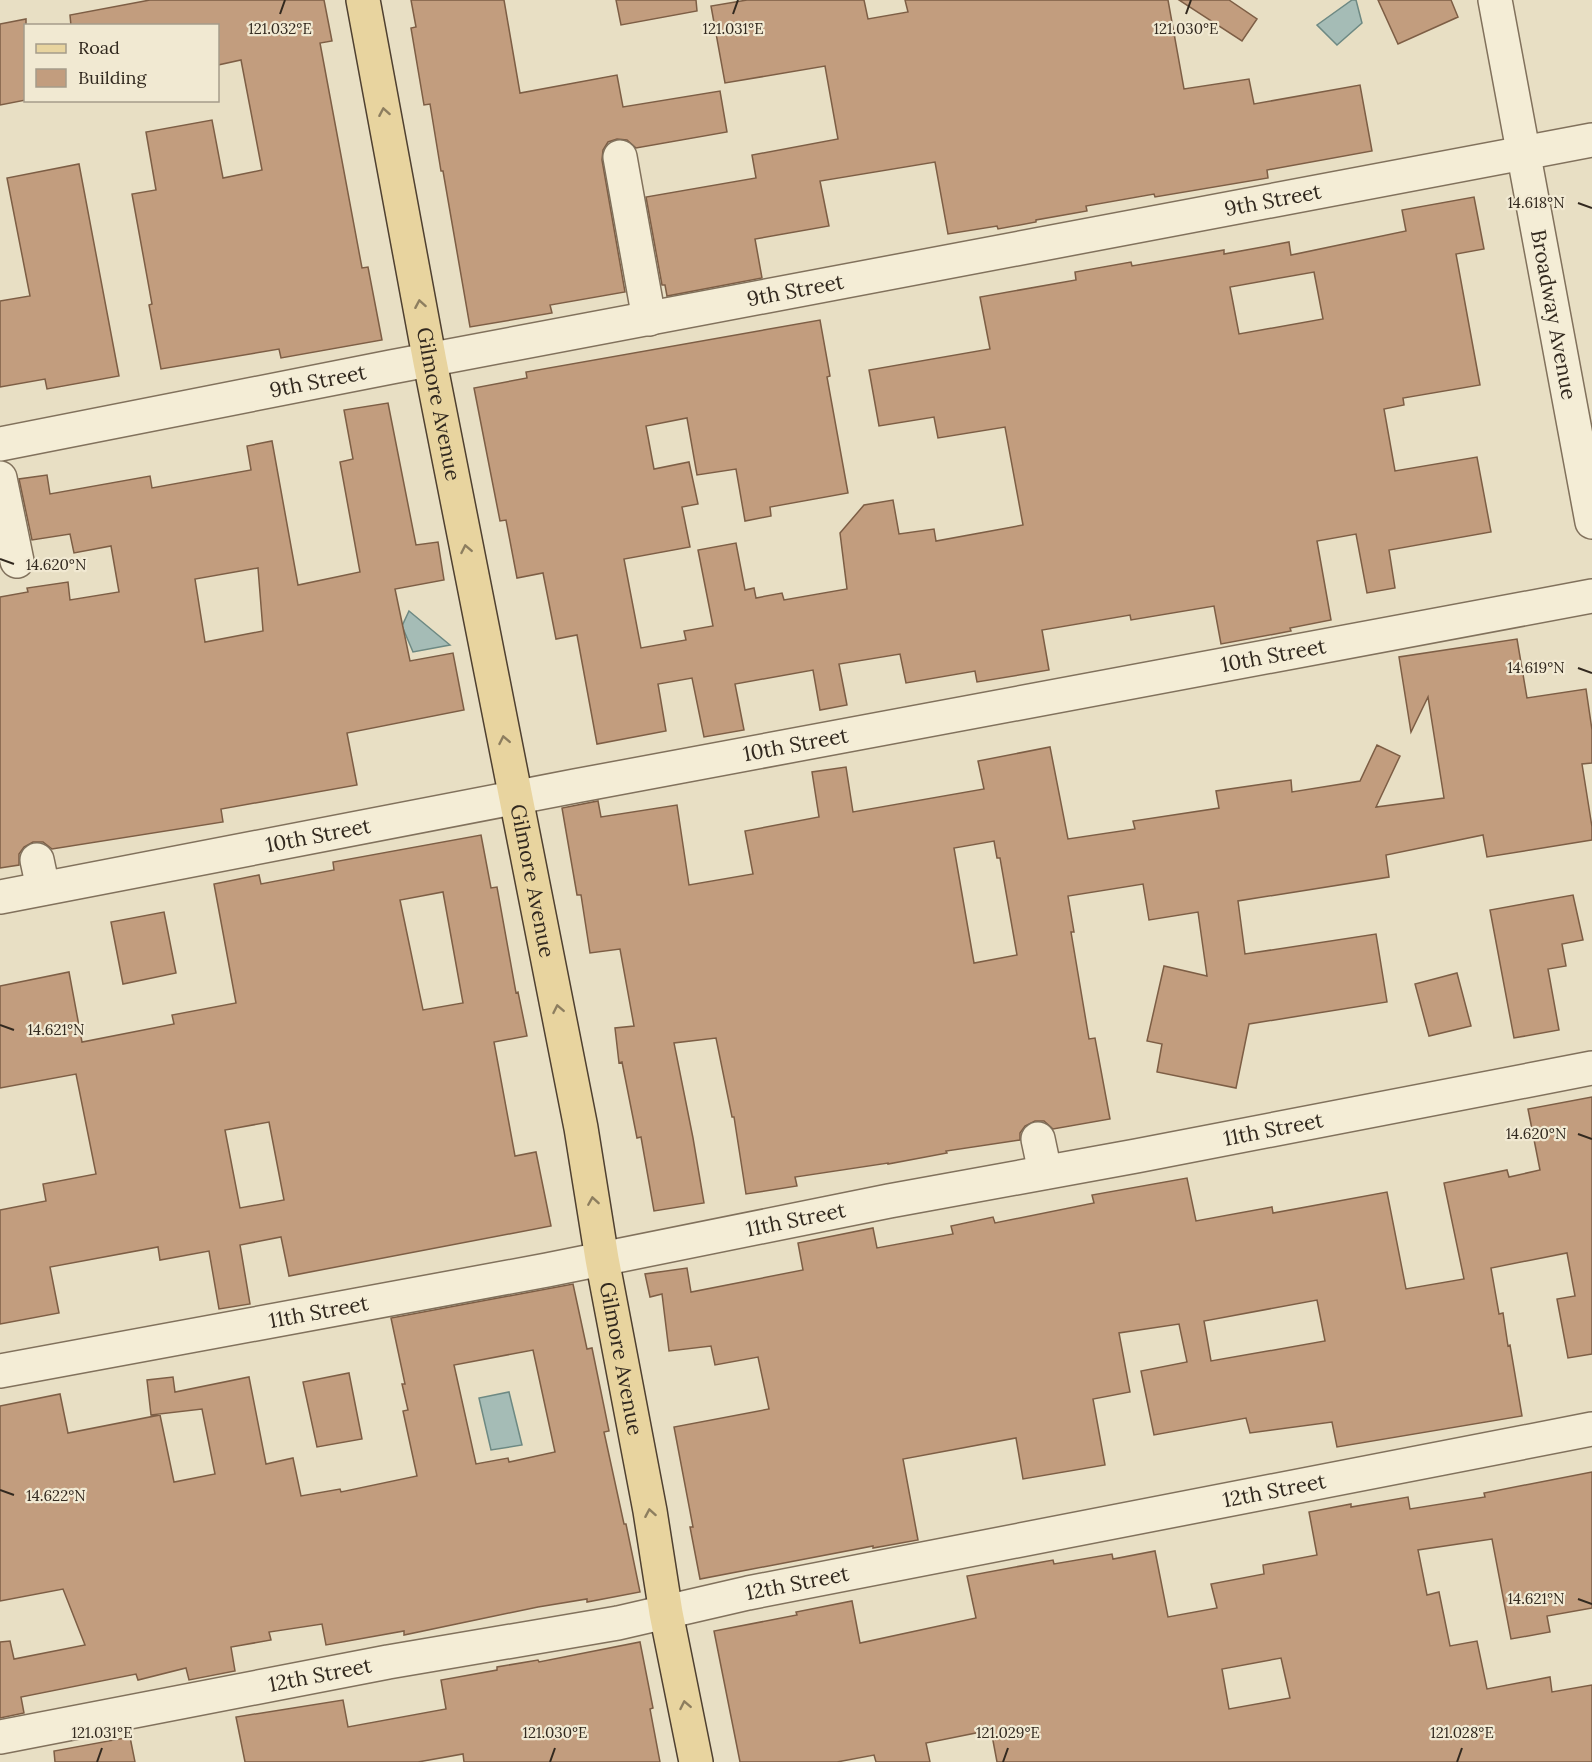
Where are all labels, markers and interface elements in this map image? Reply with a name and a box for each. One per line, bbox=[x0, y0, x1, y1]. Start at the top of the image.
text: 121.032°E bbox=[248, 19, 312, 38]
text: 121.031°E bbox=[703, 19, 763, 38]
text: 121.030°E bbox=[1154, 19, 1218, 38]
legend bbox=[24, 24, 219, 102]
text: Road bbox=[78, 36, 120, 59]
text: Building bbox=[78, 66, 148, 89]
one-way arrow bbox=[378, 108, 391, 118]
street label: 9th Street bbox=[1222, 177, 1324, 222]
text: 14.618°N bbox=[1507, 193, 1565, 212]
street label: Broadway Avenue bbox=[1525, 227, 1583, 402]
street label: 9th Street bbox=[745, 268, 847, 312]
one-way arrow bbox=[414, 299, 426, 309]
street label: Gilmore Avenue bbox=[411, 325, 467, 483]
street label: 9th Street bbox=[267, 358, 369, 404]
one-way arrow bbox=[460, 544, 473, 554]
text: 14.620°N bbox=[26, 555, 86, 574]
street label: 10th Street bbox=[1218, 632, 1329, 678]
text: 14.619°N bbox=[1507, 658, 1565, 677]
street label: 10th Street bbox=[741, 721, 851, 767]
one-way arrow bbox=[498, 736, 511, 746]
street label: Gilmore Avenue bbox=[504, 802, 561, 960]
street label: 10th Street bbox=[263, 812, 374, 858]
one-way arrow bbox=[552, 1004, 565, 1014]
text: 14.621°N bbox=[28, 1020, 84, 1039]
street label: 11th Street bbox=[1221, 1106, 1326, 1152]
text: 14.620°N bbox=[1506, 1124, 1566, 1143]
one-way arrow bbox=[587, 1196, 599, 1206]
street label: 11th Street bbox=[743, 1196, 849, 1243]
street label: Gilmore Avenue bbox=[594, 1279, 649, 1438]
street label: 11th Street bbox=[266, 1289, 372, 1334]
street label: 12th Street bbox=[1220, 1467, 1329, 1513]
text: 14.622°N bbox=[26, 1486, 86, 1505]
one-way arrow bbox=[644, 1508, 657, 1518]
street label: 12th Street bbox=[743, 1560, 852, 1606]
text: 14.621°N bbox=[1508, 1589, 1564, 1608]
street label: 12th Street bbox=[266, 1651, 375, 1698]
one-way arrow bbox=[679, 1700, 692, 1710]
text: 121.031°E bbox=[72, 1723, 132, 1742]
text: 121.030°E bbox=[523, 1723, 587, 1742]
text: 121.029°E bbox=[976, 1723, 1040, 1742]
text: 121.028°E bbox=[1430, 1723, 1494, 1742]

